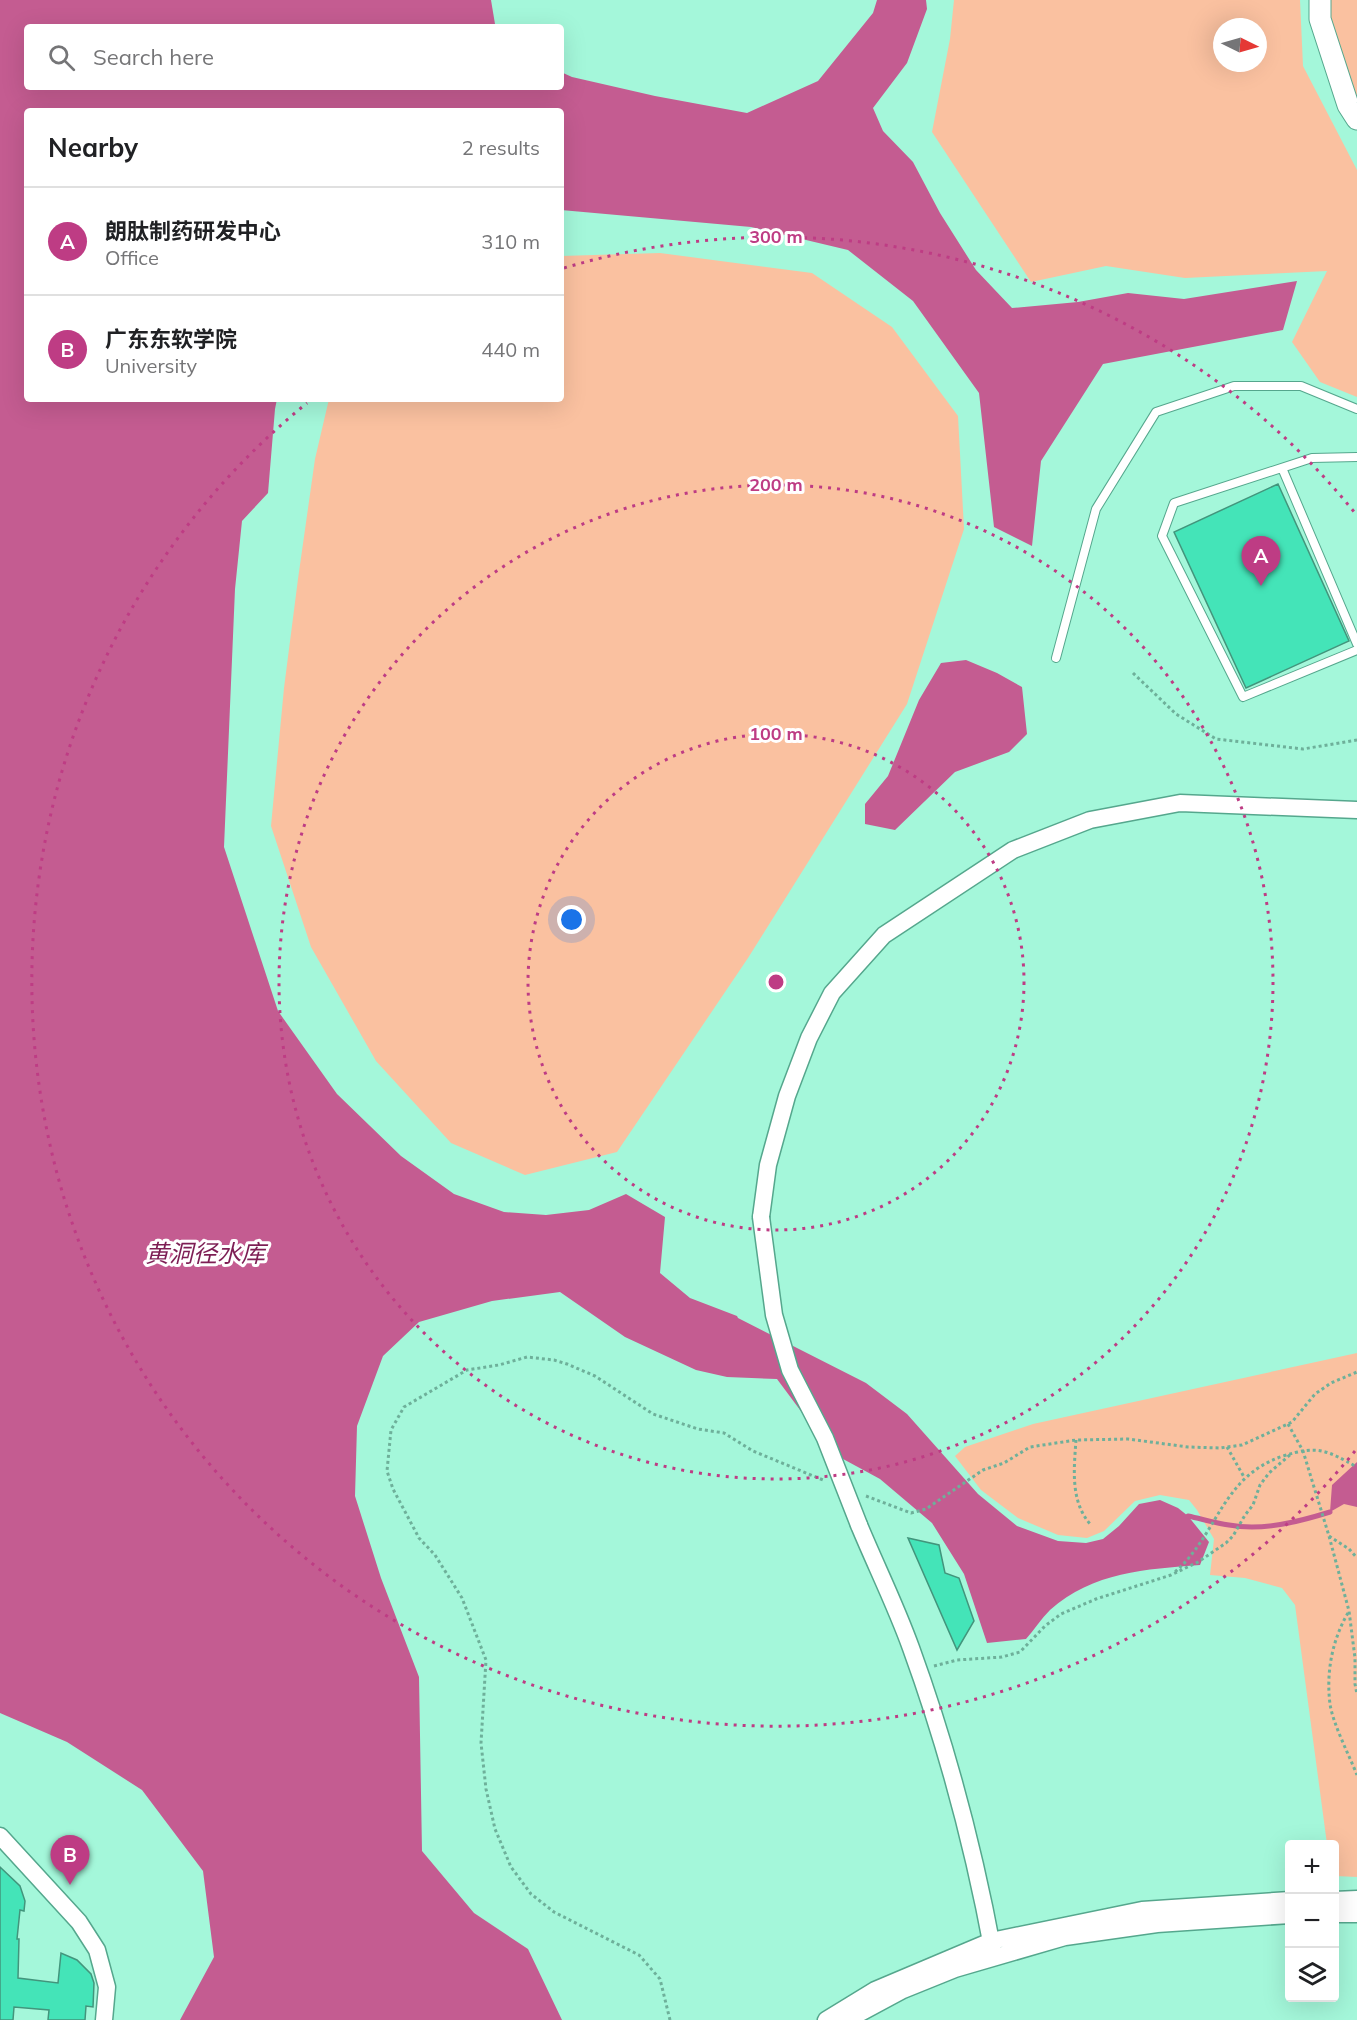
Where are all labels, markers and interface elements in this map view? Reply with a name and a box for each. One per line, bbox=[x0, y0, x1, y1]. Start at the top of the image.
north arrow bbox=[1213, 18, 1267, 72]
search box bbox=[24, 24, 564, 90]
icon: search bbox=[45, 41, 78, 74]
text: Search here bbox=[93, 43, 214, 71]
text: Nearby bbox=[48, 131, 138, 164]
text: 2 results bbox=[462, 135, 540, 160]
text: 朗肽制药研发中心 bbox=[105, 217, 281, 245]
text: 300 m bbox=[749, 225, 803, 248]
text: A bbox=[60, 229, 75, 254]
text: 310 m bbox=[481, 229, 540, 254]
text: Office bbox=[105, 245, 159, 270]
text: 广东东软学院 bbox=[105, 325, 237, 353]
text: B bbox=[61, 337, 74, 362]
text: 440 m bbox=[481, 337, 540, 362]
text: University bbox=[105, 353, 197, 378]
text: 200 m bbox=[749, 473, 803, 496]
pin: A bbox=[1242, 536, 1280, 586]
text: 100 m bbox=[749, 722, 803, 745]
your location bbox=[557, 905, 586, 934]
centre of rings bbox=[766, 972, 786, 992]
water label: 黄洞径水库 bbox=[145, 1238, 269, 1268]
pin: B bbox=[50, 1836, 90, 1885]
map controls bbox=[1285, 1840, 1339, 2002]
button: + bbox=[1285, 1840, 1339, 1894]
button: − bbox=[1285, 1894, 1339, 1948]
button: layers bbox=[1285, 1948, 1339, 2002]

